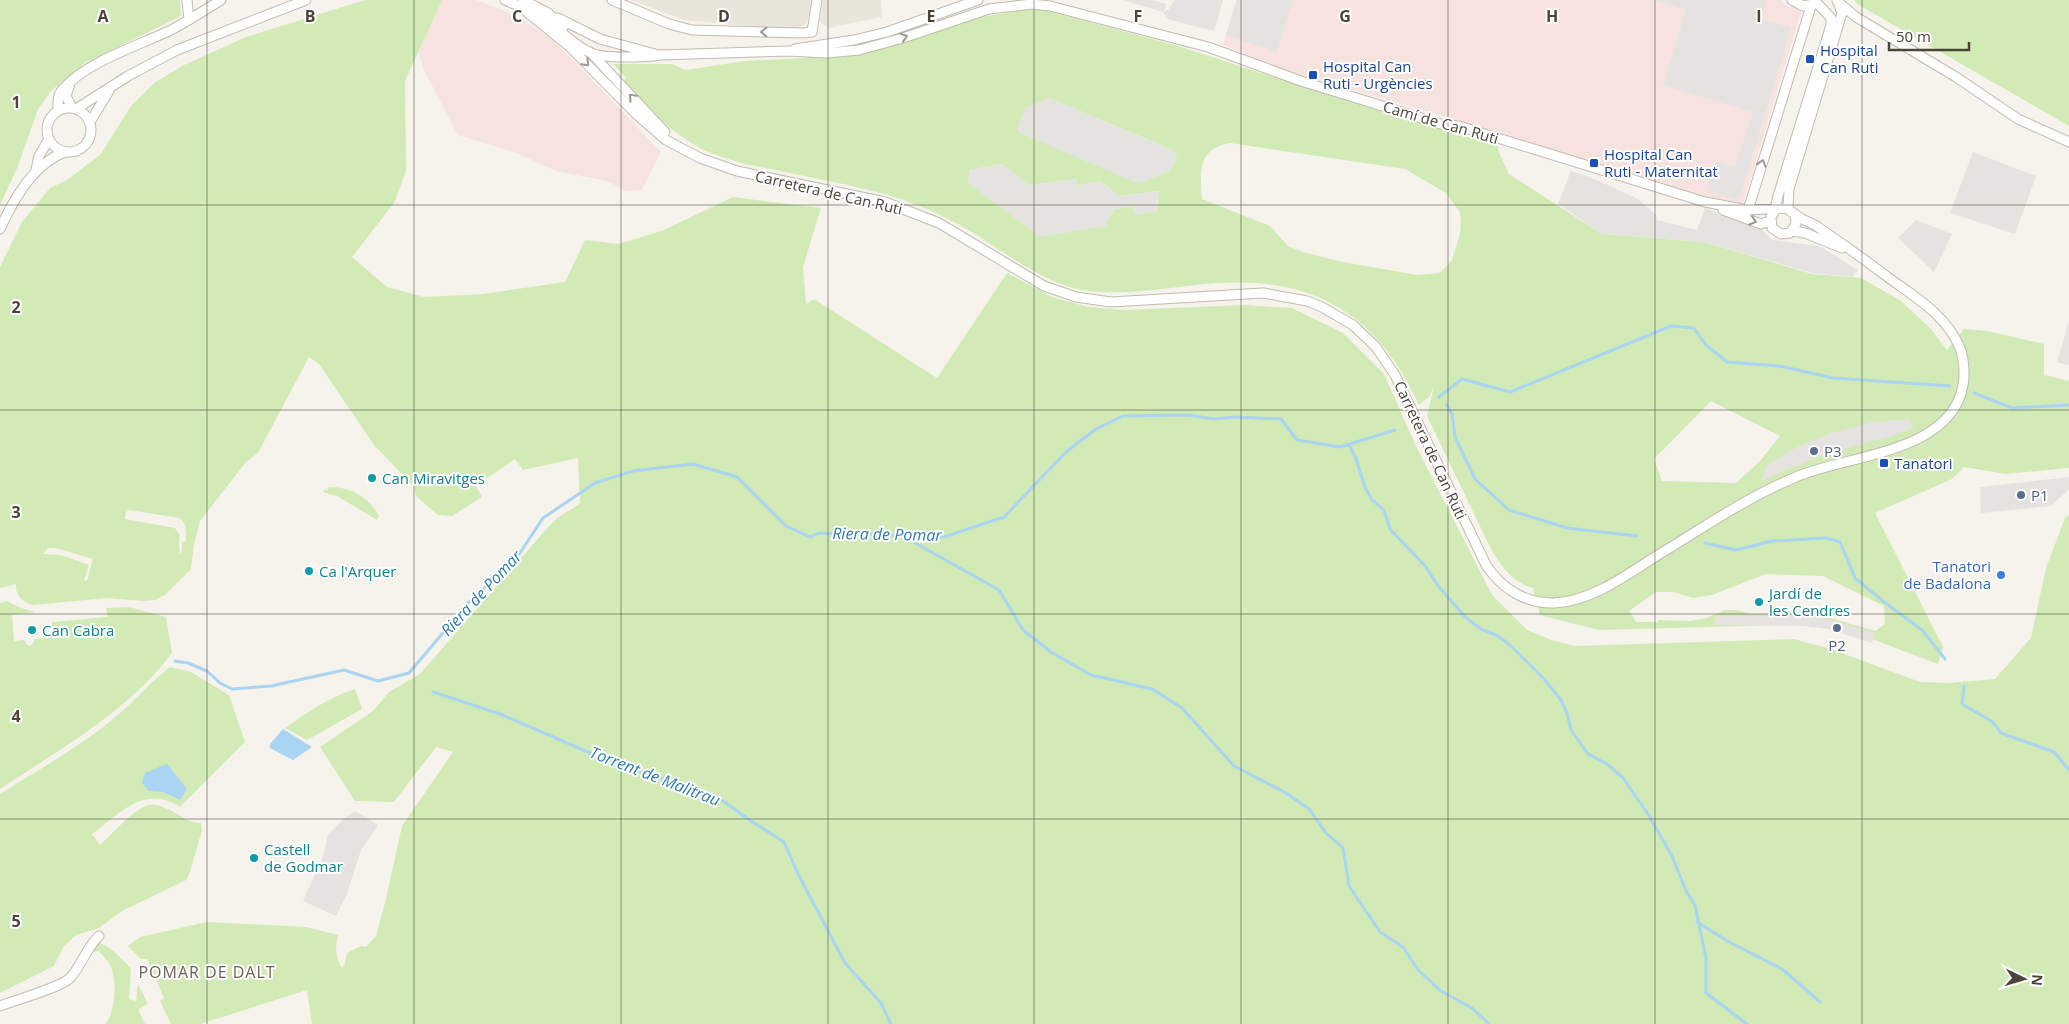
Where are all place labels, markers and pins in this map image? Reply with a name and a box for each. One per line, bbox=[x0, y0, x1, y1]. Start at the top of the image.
place label: Hospital Can Ruti bbox=[1820, 40, 1878, 77]
marker: Hospital Can Ruti bbox=[1804, 53, 1816, 65]
place label: Hospital Can Ruti - Urgències bbox=[1323, 56, 1433, 93]
marker: Hospital Can Ruti - Urgències bbox=[1307, 69, 1319, 81]
place label: Hospital Can Ruti - Maternitat bbox=[1604, 144, 1718, 181]
marker: Hospital Can Ruti - Maternitat bbox=[1588, 157, 1600, 169]
place label: P3 bbox=[1824, 441, 1842, 461]
marker: P3 bbox=[1808, 445, 1820, 457]
place label: Tanatori bbox=[1894, 453, 1952, 473]
marker: Tanatori bbox=[1878, 457, 1890, 469]
place label: Can Miravitges bbox=[382, 468, 485, 488]
marker: Can Miravitges bbox=[366, 472, 378, 484]
place label: P1 bbox=[2031, 485, 2049, 505]
marker: P1 bbox=[2015, 489, 2027, 501]
place label: Tanatori de Badalona bbox=[1904, 556, 1991, 593]
place label: Ca l'Arquer bbox=[319, 561, 396, 581]
marker: Ca l'Arquer bbox=[303, 565, 315, 577]
marker: Tanatori de Badalona bbox=[1995, 569, 2007, 581]
place label: Jardí de les Cendres bbox=[1767, 583, 1850, 620]
marker: Jardí de les Cendres bbox=[1753, 596, 1765, 608]
place label: Can Cabra bbox=[42, 620, 114, 640]
marker: P2 bbox=[1831, 622, 1843, 634]
marker: Can Cabra bbox=[26, 624, 38, 636]
place label: P2 bbox=[1828, 635, 1846, 655]
place label: Castell de Godmar bbox=[264, 839, 343, 876]
marker: Castell de Godmar bbox=[248, 852, 260, 864]

